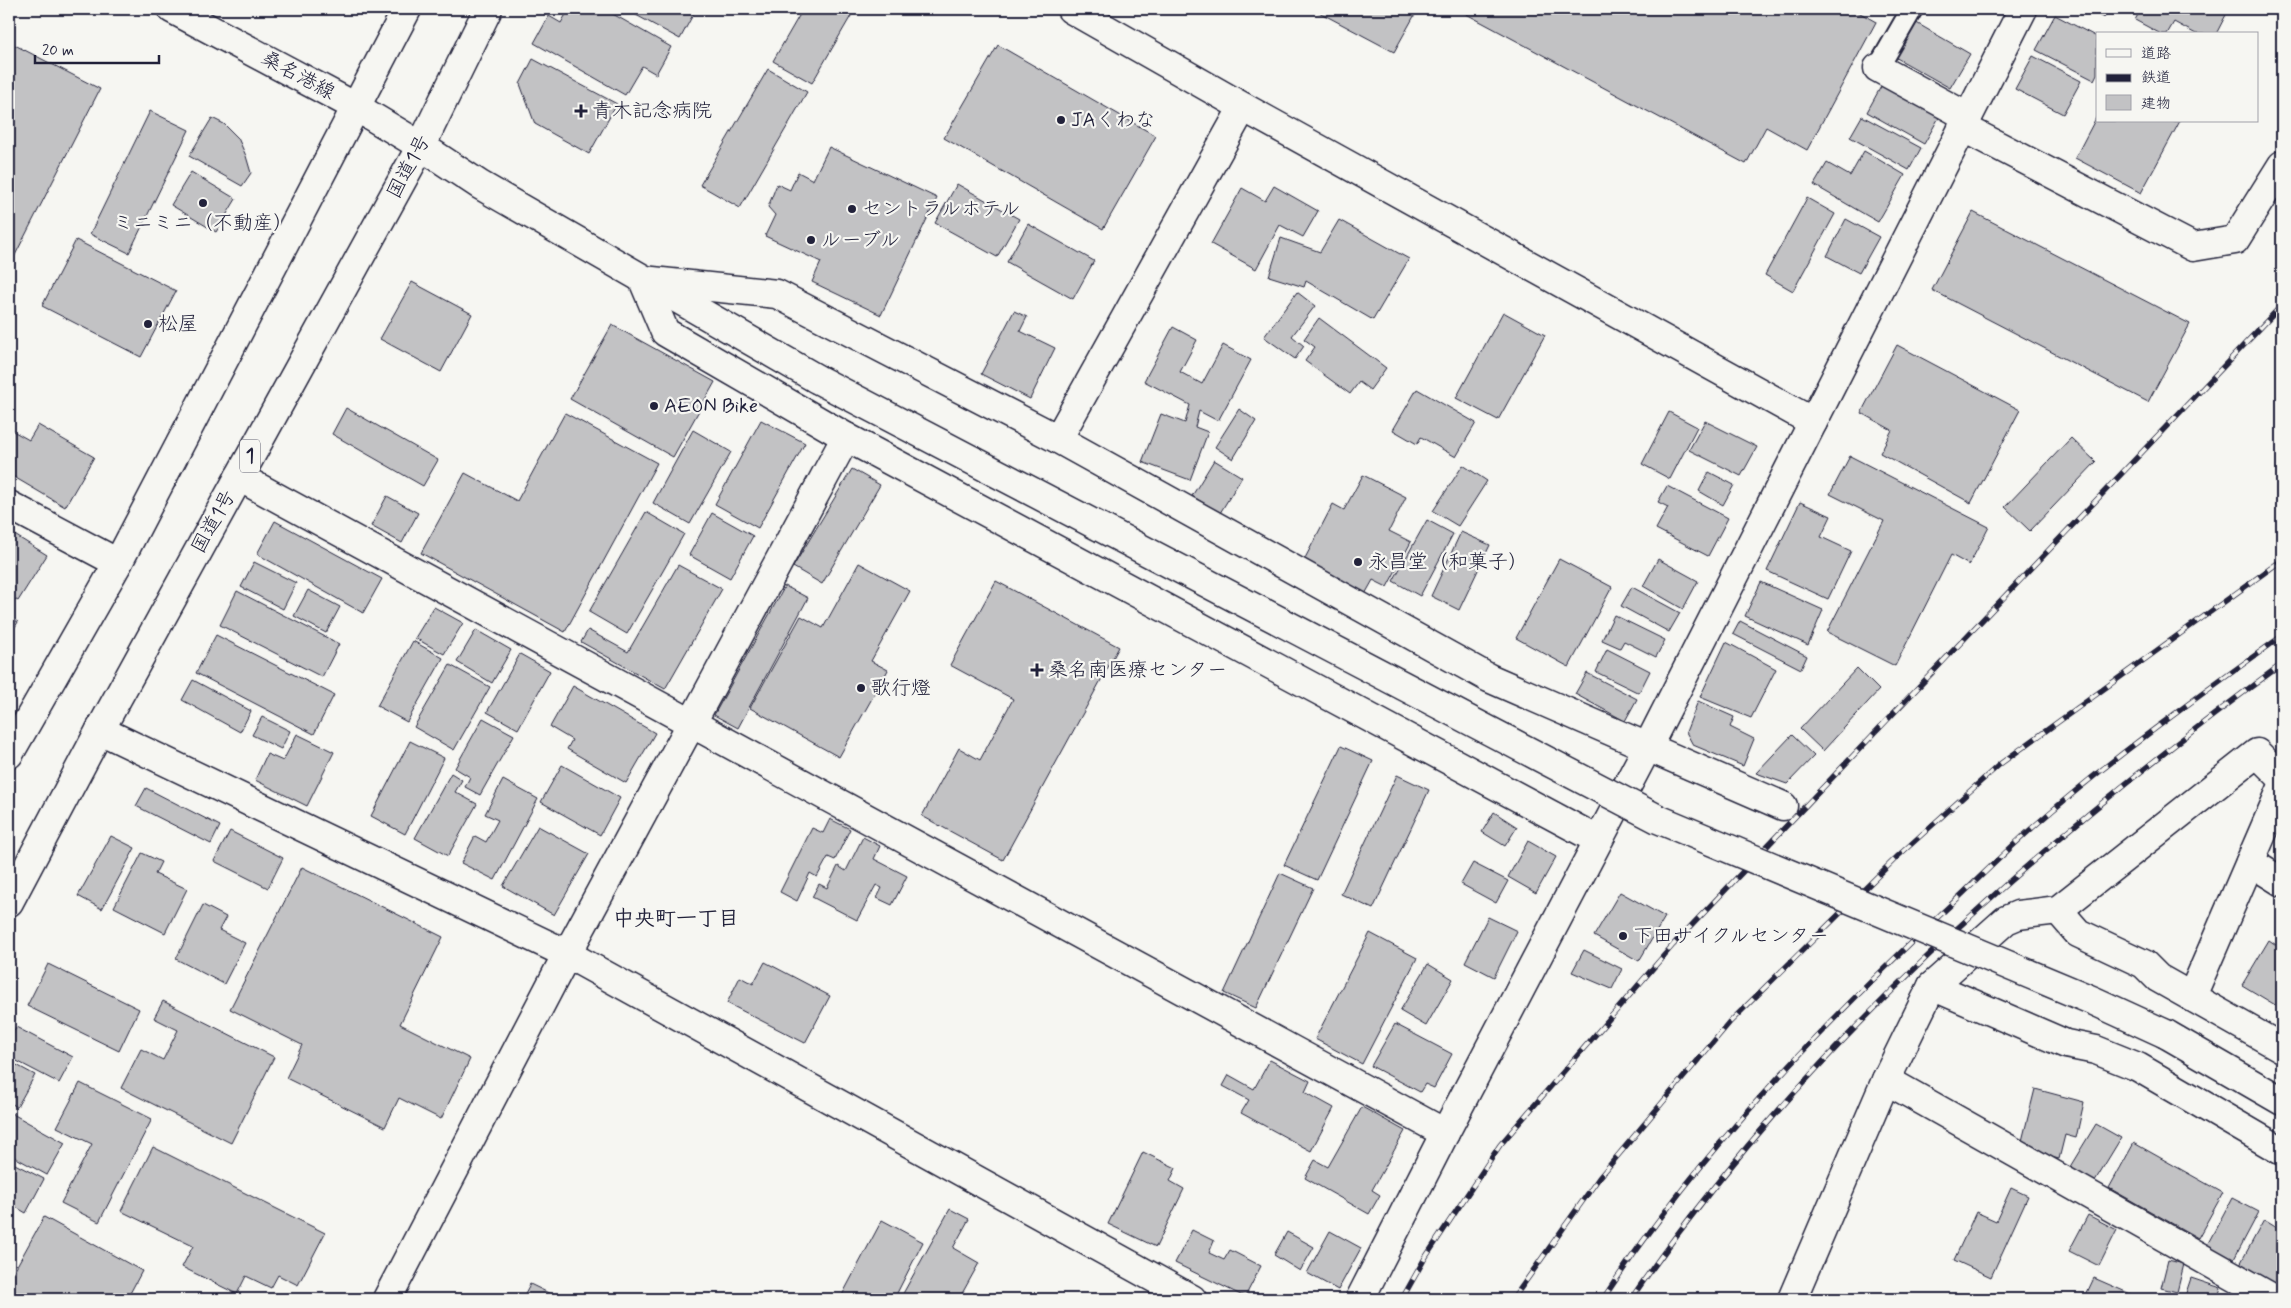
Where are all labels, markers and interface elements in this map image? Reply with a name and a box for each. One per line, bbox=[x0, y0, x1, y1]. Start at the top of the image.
scale bar bbox=[35, 32, 159, 64]
legend bbox=[2096, 32, 2258, 122]
text: 20 m bbox=[42, 41, 74, 61]
text: 道路 bbox=[2141, 44, 2171, 64]
street label: 桑名港線 bbox=[256, 45, 340, 107]
text: 鉄道 bbox=[2141, 68, 2171, 88]
text: 建物 bbox=[2141, 94, 2171, 114]
place label: 青木記念病院 bbox=[592, 98, 712, 125]
marker: 青木記念病院 bbox=[574, 104, 588, 118]
place label: JAくわな bbox=[1071, 107, 1156, 134]
marker: JAくわな bbox=[1055, 114, 1067, 126]
street label: 国道1号 bbox=[381, 130, 437, 204]
place label: セントラルホテル bbox=[862, 196, 1020, 223]
marker: ミニミニ（不動産） bbox=[197, 197, 209, 209]
marker: セントラルホテル bbox=[846, 203, 858, 215]
place label: ミニミニ（不動産） bbox=[113, 210, 293, 237]
place label: ルーブル bbox=[821, 227, 900, 254]
marker: ルーブル bbox=[805, 234, 817, 246]
place label: 松屋 bbox=[158, 311, 198, 338]
marker: 松屋 bbox=[142, 318, 154, 330]
place label: AEON Bike bbox=[664, 393, 758, 420]
marker: AEON Bike bbox=[648, 400, 660, 412]
road number: 1 bbox=[240, 440, 260, 472]
street label: 国道1号 bbox=[185, 485, 243, 559]
place label: 永昌堂（和菓子） bbox=[1368, 549, 1528, 576]
marker: 永昌堂（和菓子） bbox=[1352, 556, 1364, 568]
place label: 桑名南医療センター bbox=[1048, 657, 1227, 684]
marker: 桑名南医療センター bbox=[1030, 663, 1044, 677]
place label: 歌行燈 bbox=[871, 675, 931, 702]
marker: 歌行燈 bbox=[855, 682, 867, 694]
district label: 中央町一丁目 bbox=[613, 905, 739, 933]
place label: 下田サイクルセンター bbox=[1633, 923, 1829, 950]
marker: 下田サイクルセンター bbox=[1617, 930, 1629, 942]

